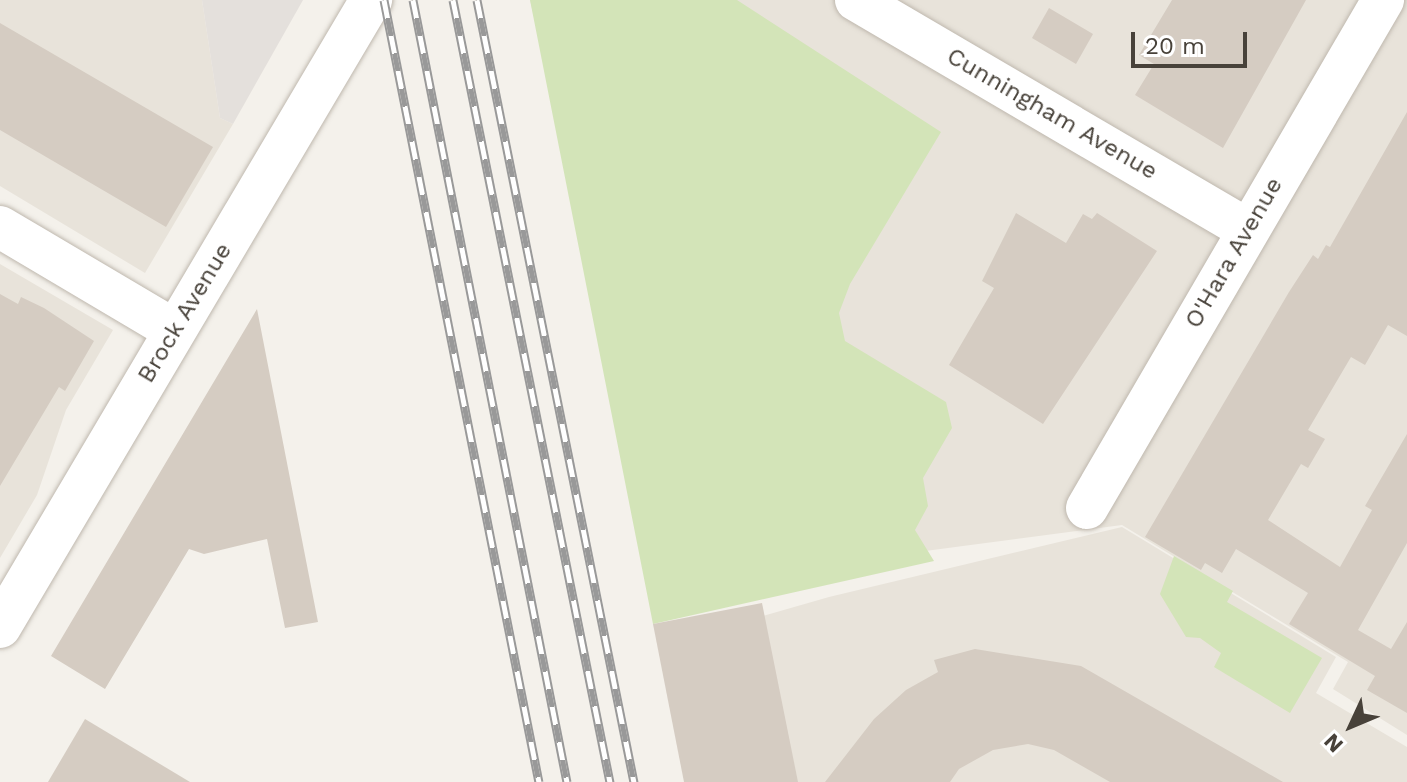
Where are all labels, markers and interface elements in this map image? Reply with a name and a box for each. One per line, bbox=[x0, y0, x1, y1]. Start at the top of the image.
scale bar bbox=[1135, 16, 1251, 66]
text: 20 m bbox=[1145, 32, 1205, 60]
street label: Cunningham Avenue bbox=[941, 42, 1163, 186]
street label: O'Hara Avenue bbox=[1179, 172, 1289, 334]
street label: Brock Avenue bbox=[132, 237, 238, 389]
north arrow bbox=[1311, 686, 1391, 766]
text: N bbox=[1319, 728, 1348, 758]

